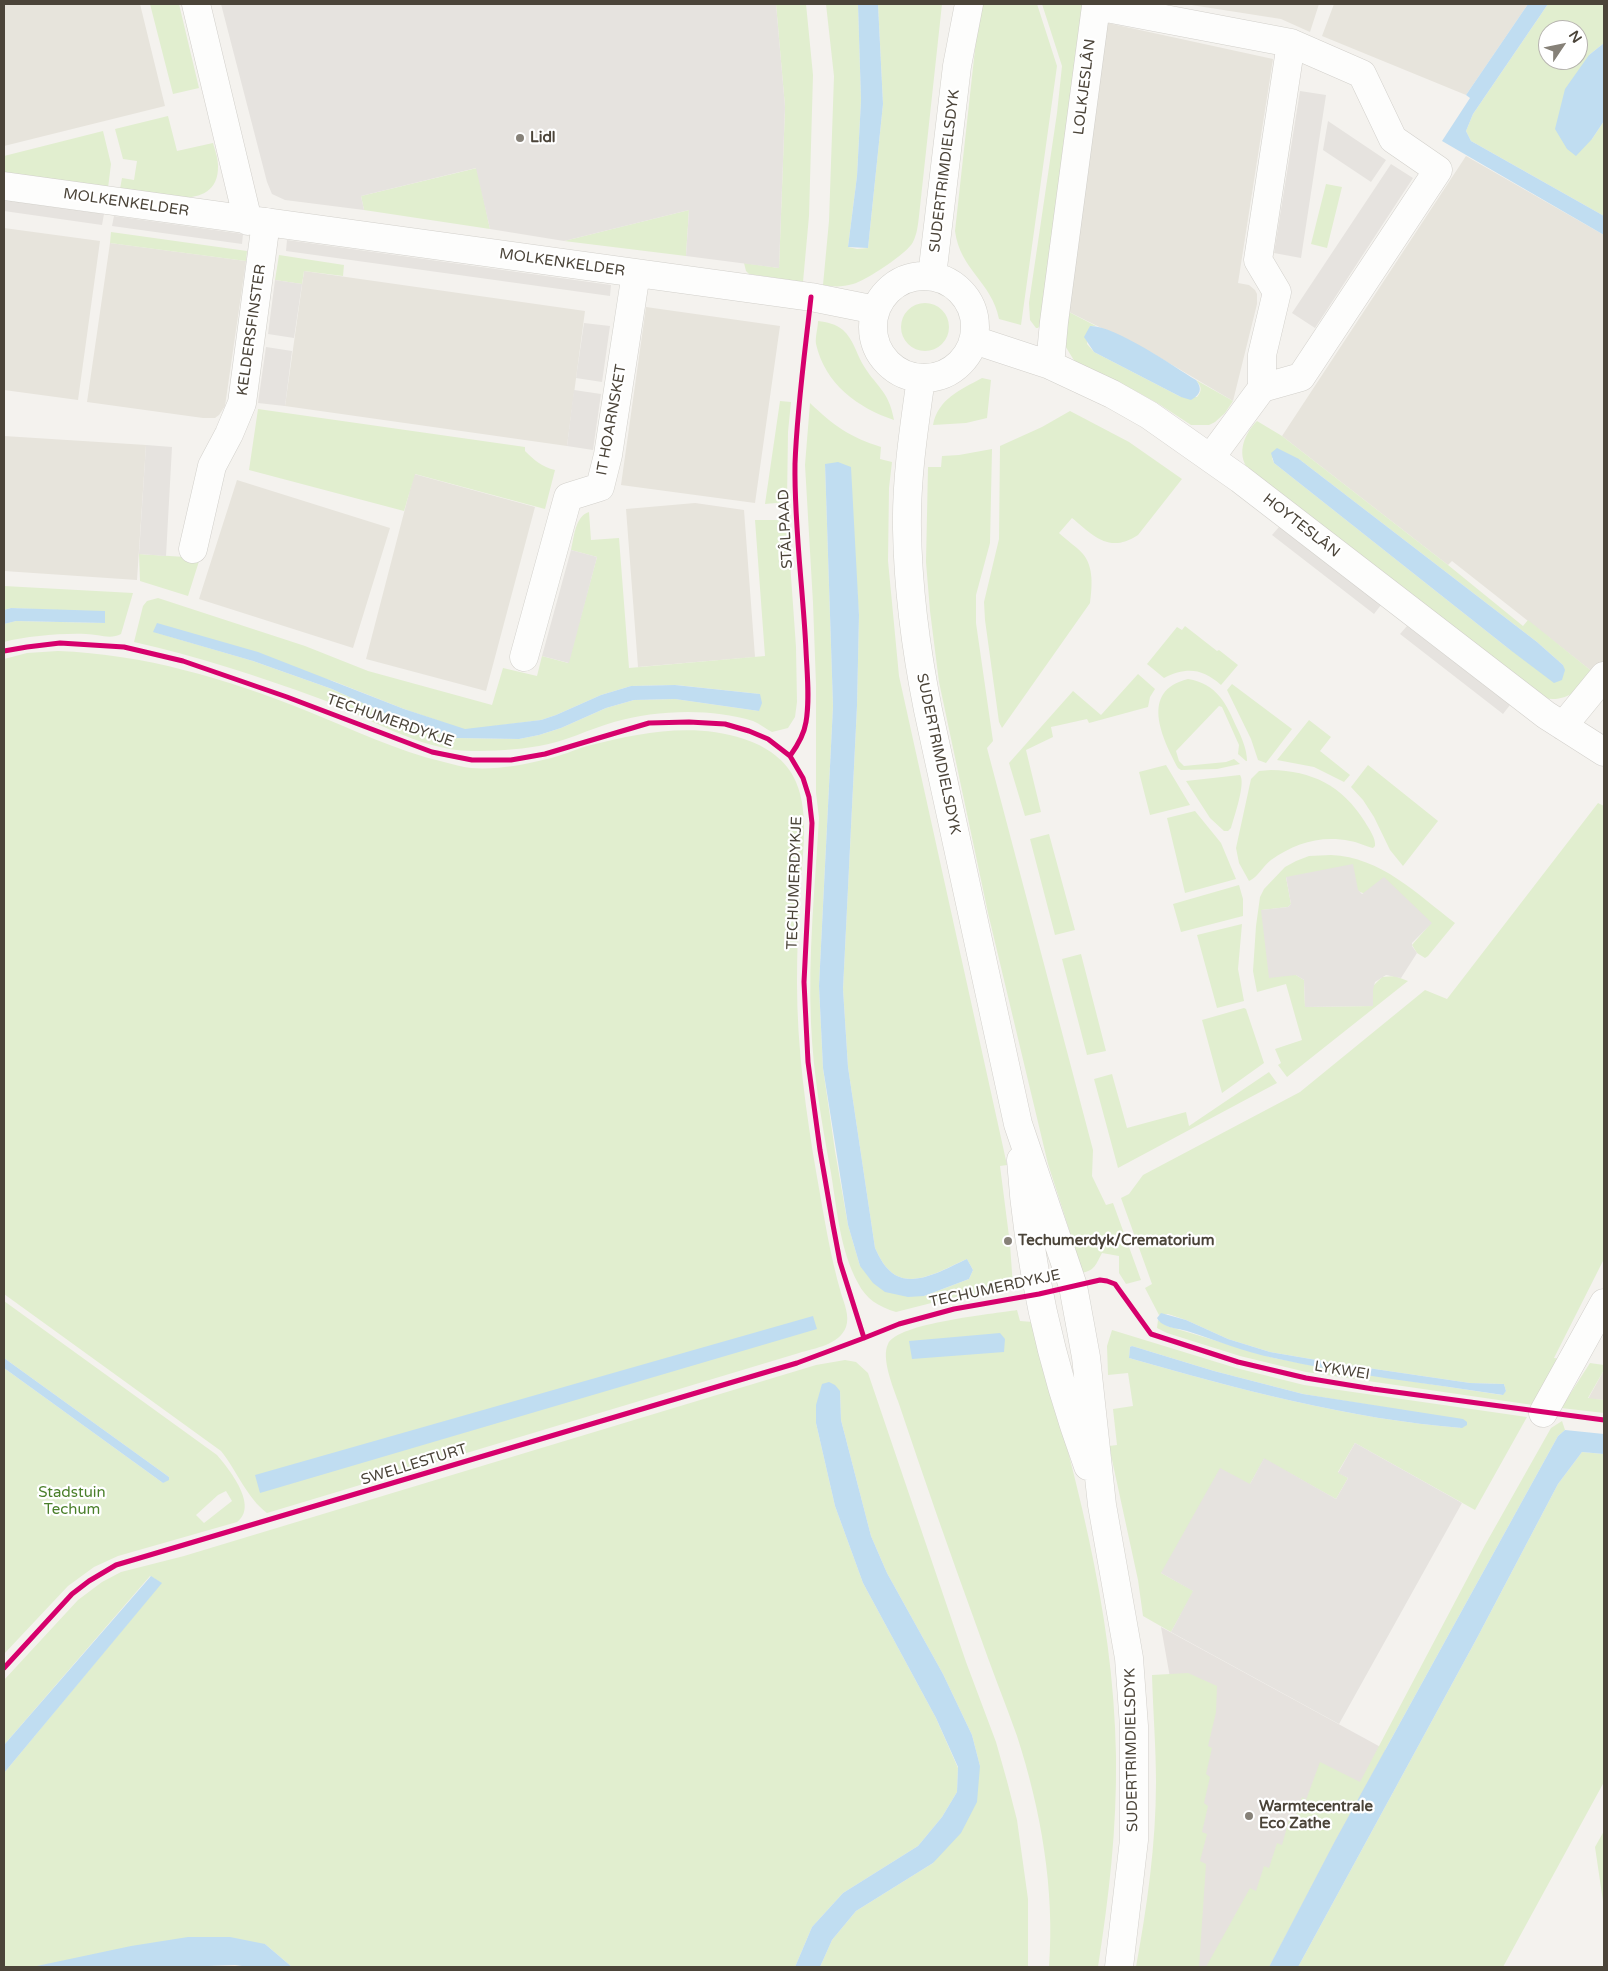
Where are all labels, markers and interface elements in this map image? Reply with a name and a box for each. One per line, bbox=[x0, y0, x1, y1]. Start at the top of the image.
north arrow bbox=[1538, 20, 1588, 70]
text: N bbox=[1565, 27, 1585, 46]
street label: LOLKJESLÂN bbox=[1070, 38, 1100, 136]
street label: SUDERTRIMDIELSDYK bbox=[926, 88, 964, 254]
place label: Lidl bbox=[530, 129, 556, 147]
marker: Lidl bbox=[514, 132, 526, 144]
street label: MOLKENKELDER bbox=[62, 185, 190, 221]
street label: MOLKENKELDER bbox=[498, 245, 626, 281]
street label: KELDERSFINSTER bbox=[234, 263, 270, 397]
street label: IT HOARNSKET bbox=[593, 363, 631, 477]
street label: STÂLPAAD bbox=[775, 489, 797, 569]
street label: HOYTESLÂN bbox=[1259, 490, 1343, 562]
street label: SUDERTRIMDIELSDYK bbox=[912, 672, 964, 836]
street label: TECHUMERDYKJE bbox=[324, 691, 456, 751]
street label: TECHUMERDYKJE bbox=[784, 816, 806, 950]
place label: Techumerdyk/Crematorium bbox=[1018, 1232, 1214, 1250]
marker: Techumerdyk/Crematorium bbox=[1002, 1235, 1014, 1247]
street label: TECHUMERDYKJE bbox=[928, 1266, 1062, 1312]
street label: LYKWEI bbox=[1313, 1358, 1371, 1384]
street label: SWELLESTURT bbox=[359, 1440, 469, 1490]
park label: Stadstuin Techum bbox=[38, 1484, 106, 1519]
street label: SUDERTRIMDIELSDYK bbox=[1122, 1668, 1142, 1832]
place label: Warmtecentrale Eco Zathe bbox=[1259, 1798, 1373, 1833]
marker: Warmtecentrale Eco Zathe bbox=[1243, 1810, 1255, 1822]

